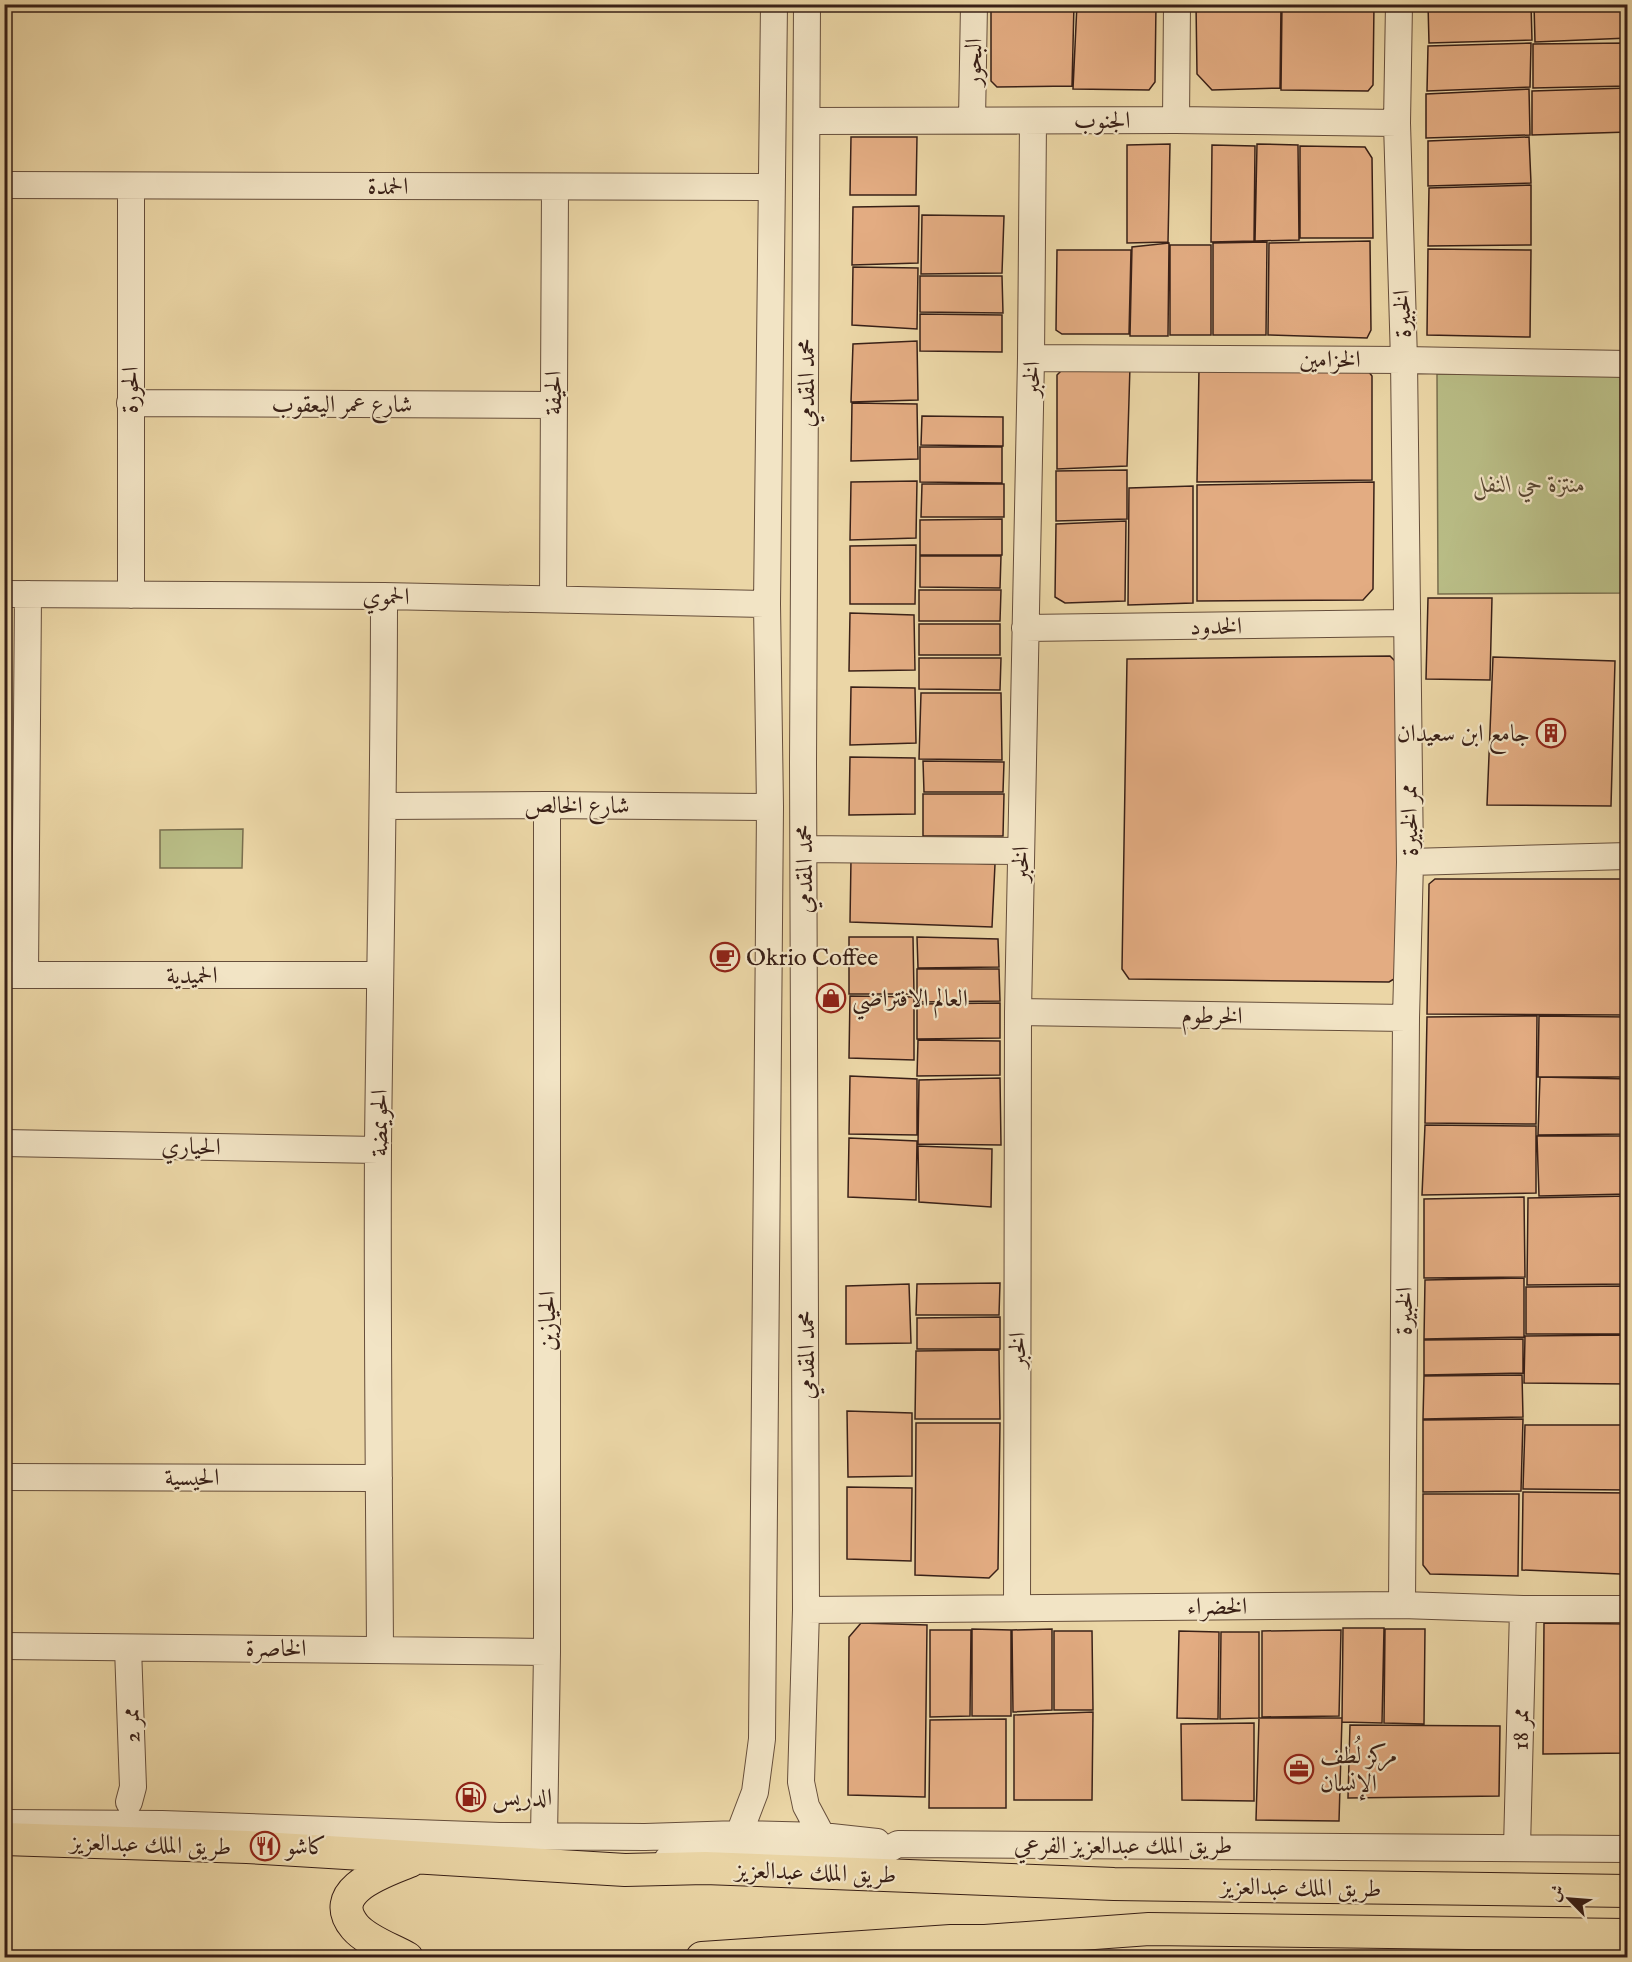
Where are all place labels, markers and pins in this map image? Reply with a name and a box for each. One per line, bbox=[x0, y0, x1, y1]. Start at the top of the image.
building icon: جامع ابن سعيدان bbox=[1535, 717, 1567, 749]
place label: جامع ابن سعيدان bbox=[1397, 719, 1530, 755]
cafe icon: Okrio Coffee bbox=[709, 941, 741, 973]
place label: Okrio Coffee bbox=[746, 943, 878, 974]
shop icon: العالم الافتراضي bbox=[815, 982, 847, 1014]
place label: العالم الافتراضي bbox=[852, 984, 968, 1020]
place label: مركز لُطف الإنسان bbox=[1320, 1735, 1397, 1801]
office icon: مركز لُطف الإنسان bbox=[1283, 1753, 1315, 1785]
fuel station icon: الدريس bbox=[455, 1781, 487, 1813]
place label: الدريس bbox=[492, 1783, 552, 1814]
restaurant icon: كاشو bbox=[249, 1830, 281, 1862]
place label: كاشو bbox=[284, 1832, 327, 1863]

